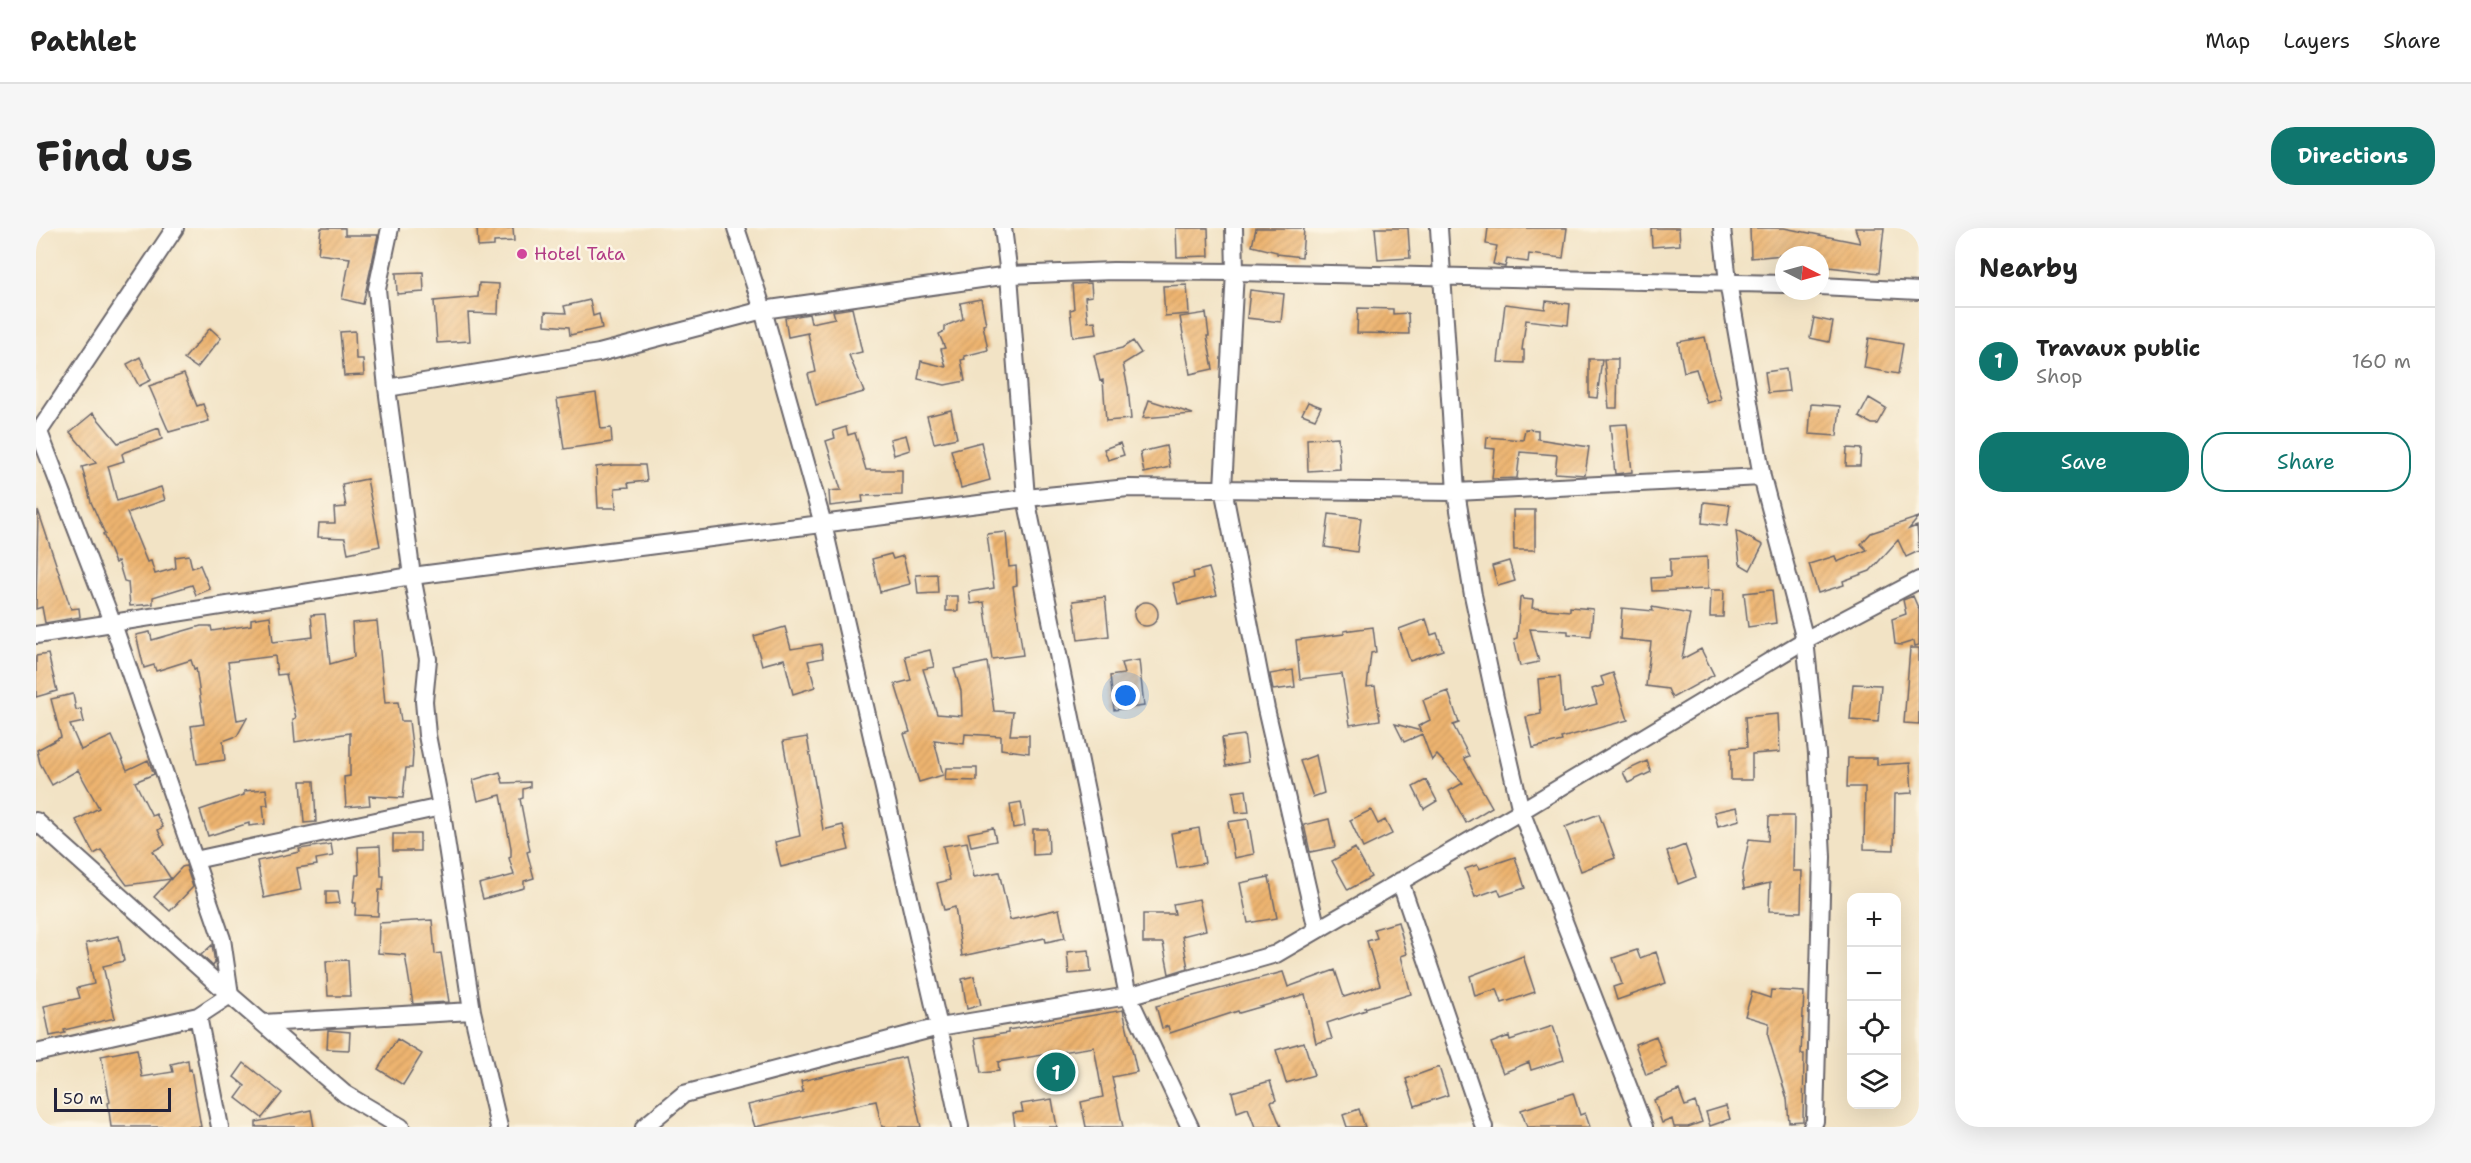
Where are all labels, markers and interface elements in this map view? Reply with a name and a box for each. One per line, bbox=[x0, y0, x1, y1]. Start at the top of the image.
text: Pathlet bbox=[30, 22, 137, 60]
text: Map bbox=[2205, 27, 2250, 55]
text: Layers bbox=[2283, 27, 2350, 55]
text: Share bbox=[2383, 27, 2441, 55]
button: Directions bbox=[2271, 127, 2435, 185]
text: Find us bbox=[36, 128, 193, 184]
place label: Hotel Tata bbox=[534, 242, 625, 266]
north arrow bbox=[1775, 246, 1829, 300]
marker: Hotel Tata bbox=[515, 247, 529, 261]
text: Nearby bbox=[1979, 250, 2078, 285]
text: Travaux public bbox=[2036, 334, 2201, 363]
text: 1 bbox=[1994, 348, 2003, 374]
text: 160 m bbox=[2352, 348, 2411, 374]
text: Shop bbox=[2036, 363, 2083, 389]
button: Save bbox=[1979, 432, 2189, 492]
button: Share bbox=[2201, 432, 2411, 492]
your location bbox=[1111, 681, 1140, 710]
map controls bbox=[1847, 893, 1901, 1109]
button: + bbox=[1847, 893, 1901, 947]
button: − bbox=[1847, 947, 1901, 1001]
button: locate bbox=[1847, 1001, 1901, 1055]
pin: 1 bbox=[1036, 1050, 1076, 1094]
button: layers bbox=[1847, 1055, 1901, 1109]
scale bar bbox=[54, 1085, 171, 1112]
text: 50 m bbox=[63, 1088, 103, 1109]

